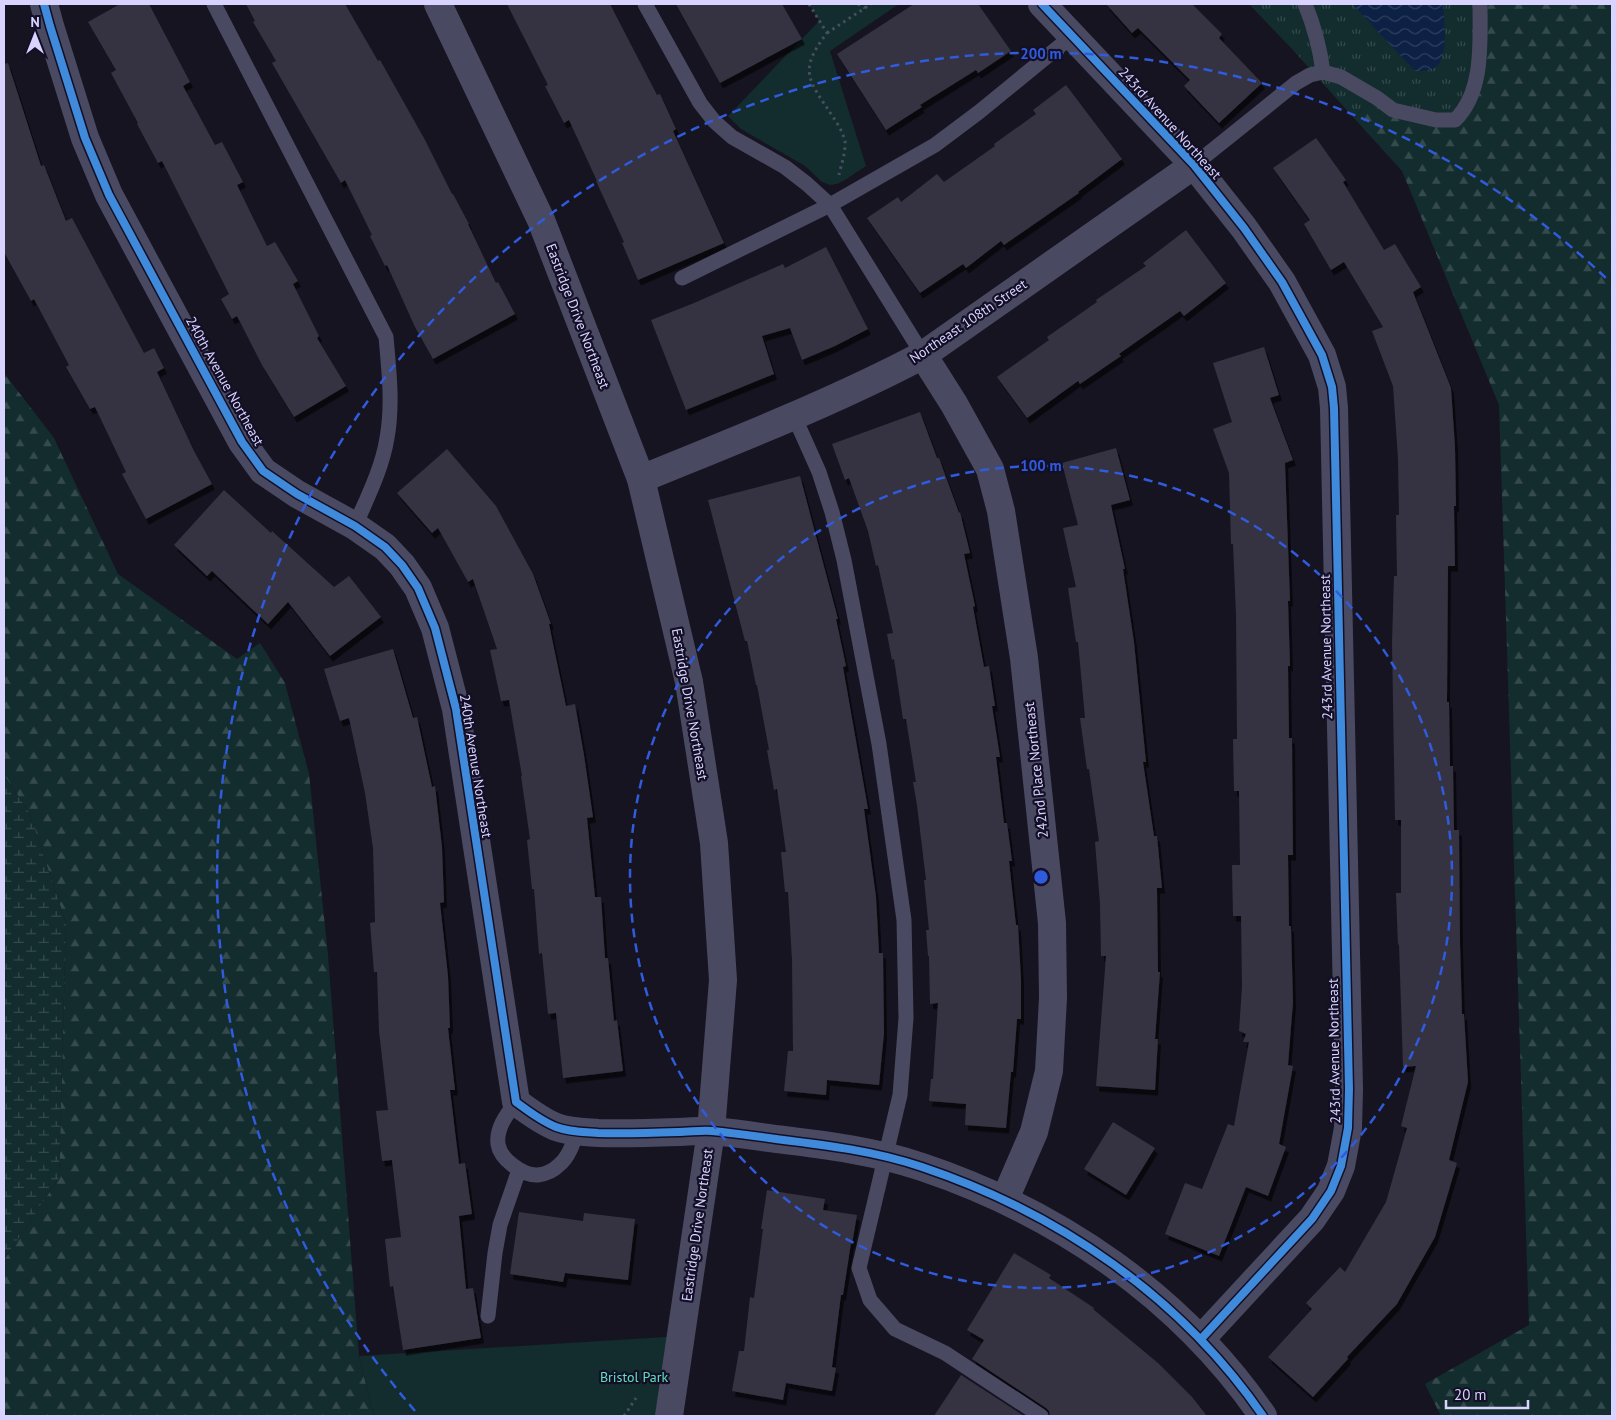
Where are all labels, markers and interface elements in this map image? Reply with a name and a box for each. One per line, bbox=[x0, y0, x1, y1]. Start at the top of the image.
north arrow bbox=[10, 10, 60, 60]
text: N bbox=[30, 13, 40, 31]
text: 200 m bbox=[1020, 44, 1062, 63]
street label: 243rd Avenue Northeast bbox=[1115, 63, 1225, 183]
street label: Eastridge Drive Northeast bbox=[542, 241, 614, 391]
street label: Northeast 108th Street bbox=[906, 275, 1030, 367]
street label: 240th Avenue Northeast bbox=[182, 313, 268, 449]
text: 100 m bbox=[1020, 456, 1062, 475]
street label: 243rd Avenue Northeast bbox=[1316, 574, 1336, 720]
street label: Eastridge Drive Northeast bbox=[668, 627, 712, 782]
street label: 240th Avenue Northeast bbox=[456, 693, 496, 839]
street label: 242nd Place Northeast bbox=[1020, 701, 1052, 839]
centre of rings bbox=[1032, 868, 1050, 886]
street label: 243rd Avenue Northeast bbox=[1324, 978, 1344, 1124]
street label: Eastridge Drive Northeast bbox=[677, 1147, 717, 1302]
park label: Bristol Park bbox=[600, 1368, 668, 1386]
scale bar bbox=[1446, 1378, 1528, 1410]
text: 20 m bbox=[1454, 1385, 1487, 1404]

